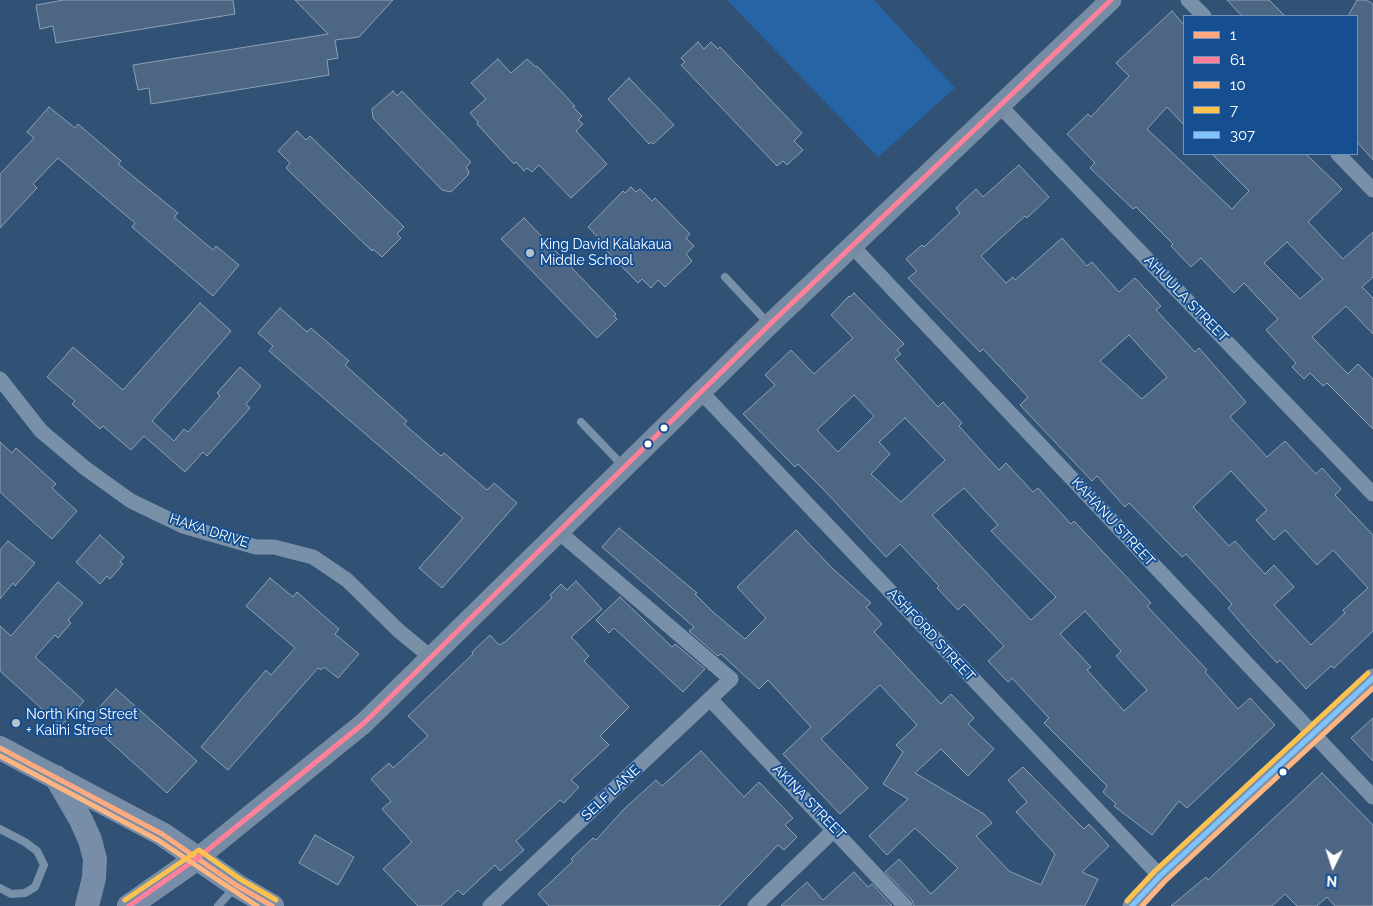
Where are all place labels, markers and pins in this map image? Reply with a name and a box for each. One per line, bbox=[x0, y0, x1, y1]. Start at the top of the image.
place label: King David Kalakaua Middle School bbox=[540, 237, 672, 270]
marker: King David Kalakaua Middle School bbox=[524, 247, 536, 259]
unlabelled marker bbox=[659, 423, 669, 433]
unlabelled marker bbox=[643, 439, 653, 449]
place label: North King Street + Kalihi Street bbox=[26, 707, 138, 740]
marker: North King Street + Kalihi Street bbox=[10, 717, 22, 729]
unlabelled marker bbox=[1278, 767, 1288, 777]

